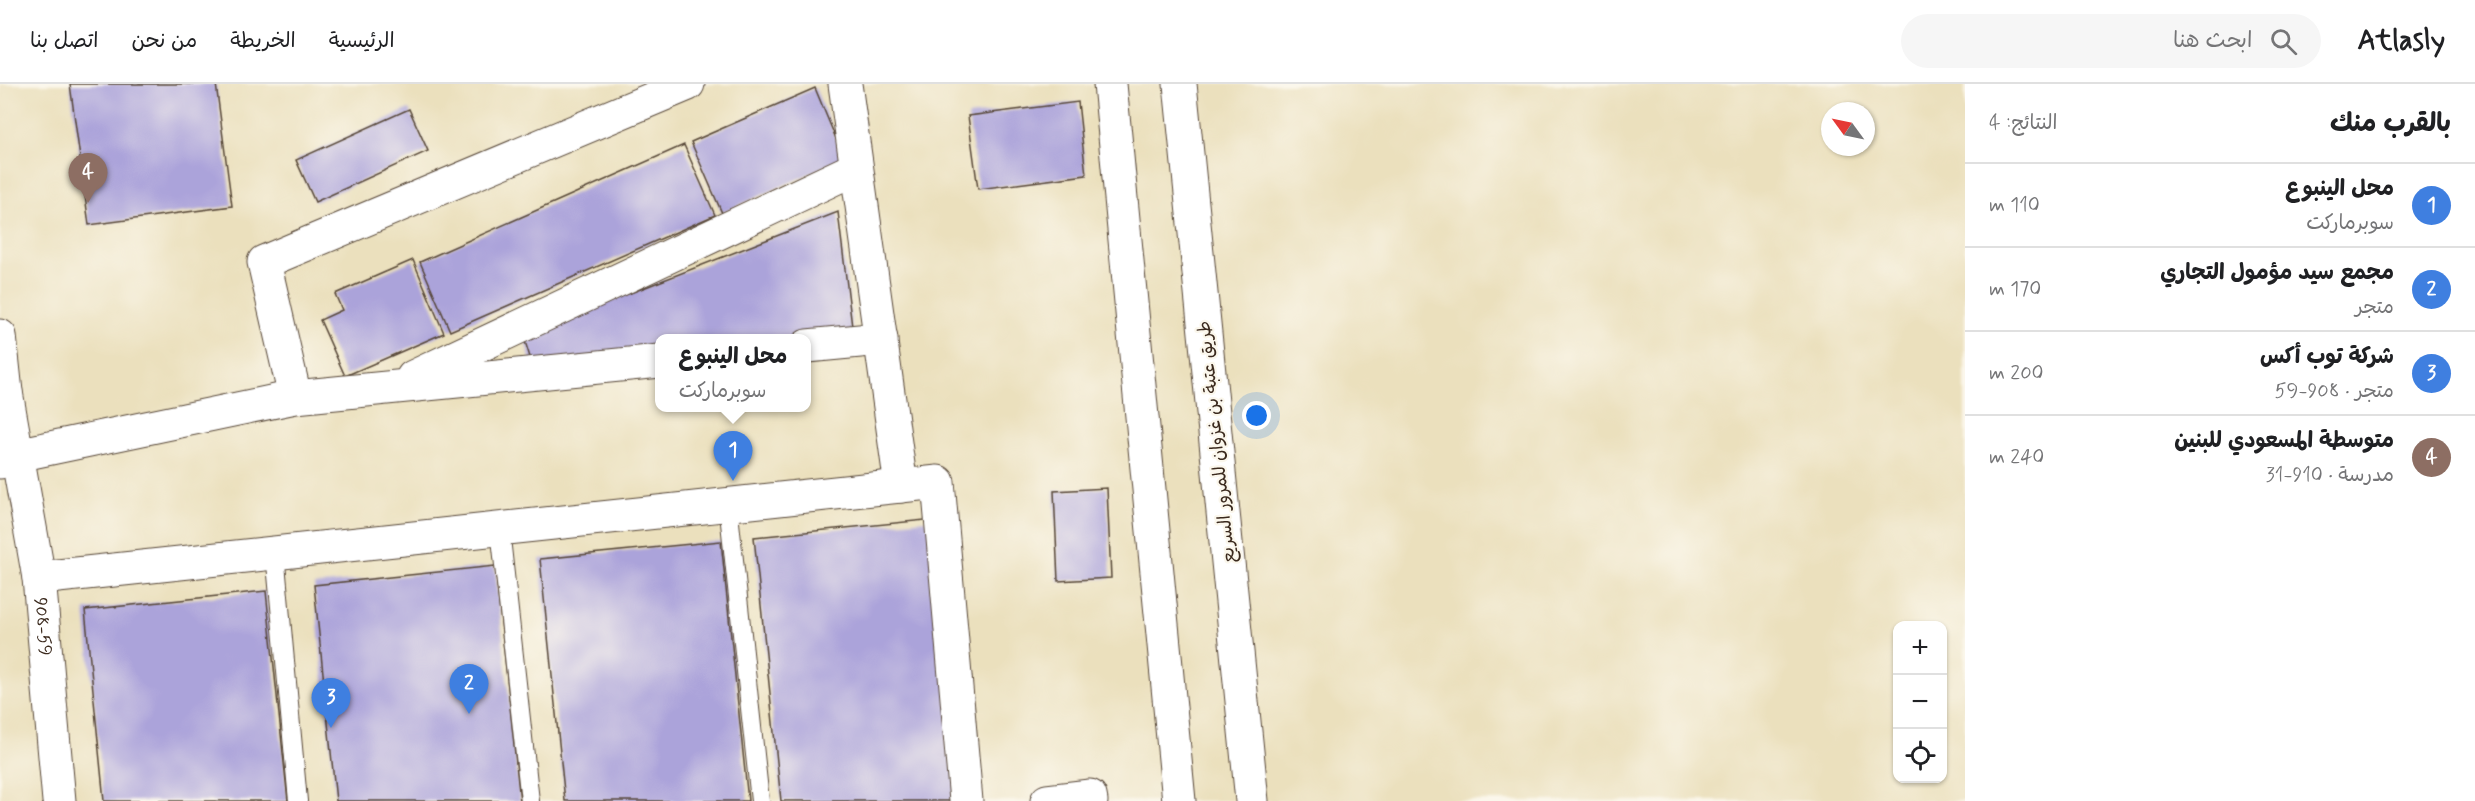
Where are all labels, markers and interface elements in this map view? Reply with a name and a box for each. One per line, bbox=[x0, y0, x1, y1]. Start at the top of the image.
search box bbox=[1901, 14, 2321, 68]
text: Atlasly bbox=[2357, 23, 2445, 60]
icon: search bbox=[2267, 25, 2300, 58]
text: اتصل بنا bbox=[30, 27, 98, 55]
text: من نحن bbox=[131, 27, 197, 55]
text: الخريطة bbox=[230, 27, 296, 55]
text: الرئيسية bbox=[329, 27, 395, 55]
text: ابحث هنا bbox=[2173, 27, 2252, 55]
north arrow bbox=[1821, 102, 1875, 156]
text: بالقرب منك bbox=[2330, 107, 2451, 141]
text: النتائج: 4 bbox=[1989, 110, 2058, 137]
pin: 4 bbox=[68, 154, 107, 203]
text: محل الينبوع bbox=[2285, 175, 2394, 203]
text: 110 m bbox=[1989, 192, 2040, 219]
text: 1 bbox=[2427, 192, 2436, 219]
text: سوبرماركت bbox=[2306, 210, 2394, 237]
text: مجمع سيد مؤمول التجاري bbox=[2160, 259, 2394, 287]
text: 170 m bbox=[1989, 276, 2041, 303]
text: 2 bbox=[2427, 276, 2436, 303]
text: متجر bbox=[2355, 294, 2394, 321]
street label: طريق عتبة بن غزوان للمرور السريع bbox=[1192, 320, 1242, 564]
popup bbox=[655, 334, 811, 412]
text: محل الينبوع bbox=[679, 343, 787, 371]
text: شركة توب أكس bbox=[2260, 343, 2394, 371]
text: 200 m bbox=[1989, 360, 2044, 387]
text: 3 bbox=[2427, 360, 2436, 387]
text: سوبرماركت bbox=[679, 378, 767, 405]
text: متجر · 908-59 bbox=[2275, 378, 2394, 405]
your location bbox=[1242, 401, 1271, 430]
text: متوسطة المسعودي للبنين bbox=[2174, 427, 2394, 455]
pin: 1 bbox=[714, 432, 752, 481]
text: 240 m bbox=[1989, 444, 2044, 471]
text: 4 bbox=[2426, 444, 2437, 471]
text: مدرسة · 910-31 bbox=[2266, 462, 2394, 489]
street label: 908-59 bbox=[28, 596, 57, 657]
map controls bbox=[1893, 621, 1947, 783]
button: + bbox=[1893, 621, 1947, 675]
pin: 2 bbox=[450, 664, 488, 714]
button: − bbox=[1893, 675, 1947, 729]
pin: 3 bbox=[312, 678, 350, 728]
button: locate bbox=[1893, 729, 1947, 783]

